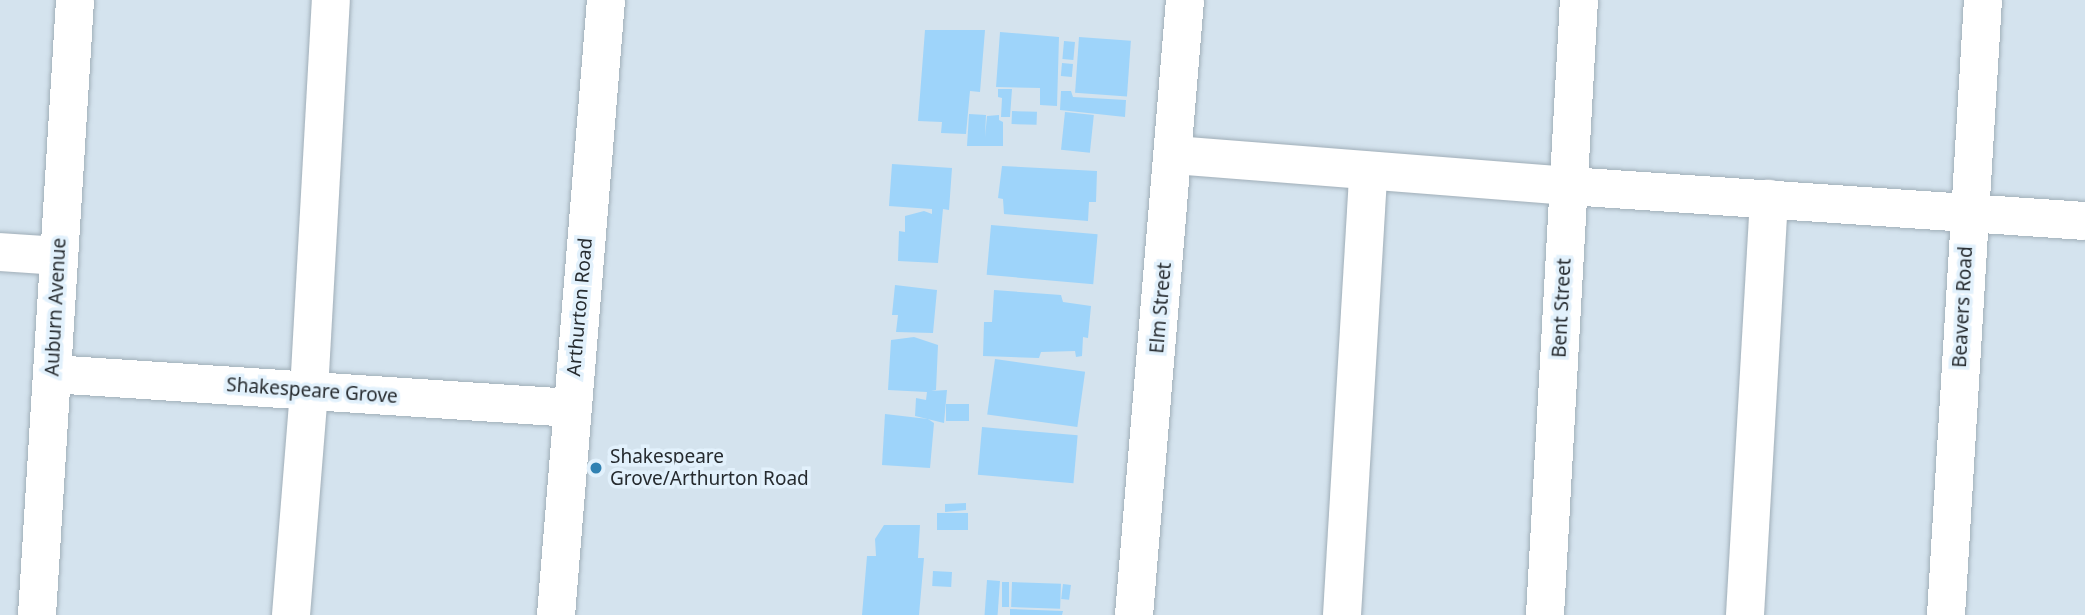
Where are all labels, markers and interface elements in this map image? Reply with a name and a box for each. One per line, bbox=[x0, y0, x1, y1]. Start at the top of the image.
street label: Auburn Avenue bbox=[41, 237, 71, 377]
street label: Arthurton Road bbox=[563, 237, 597, 377]
street label: Beavers Road bbox=[1948, 246, 1978, 368]
street label: Bent Street bbox=[1548, 258, 1576, 358]
street label: Elm Street bbox=[1146, 262, 1176, 354]
street label: Shakespeare Grove bbox=[226, 374, 398, 408]
place label: Shakespeare Grove/Arthurton Road bbox=[610, 446, 809, 490]
marker: Shakespeare Grove/Arthurton Road bbox=[588, 460, 604, 476]

